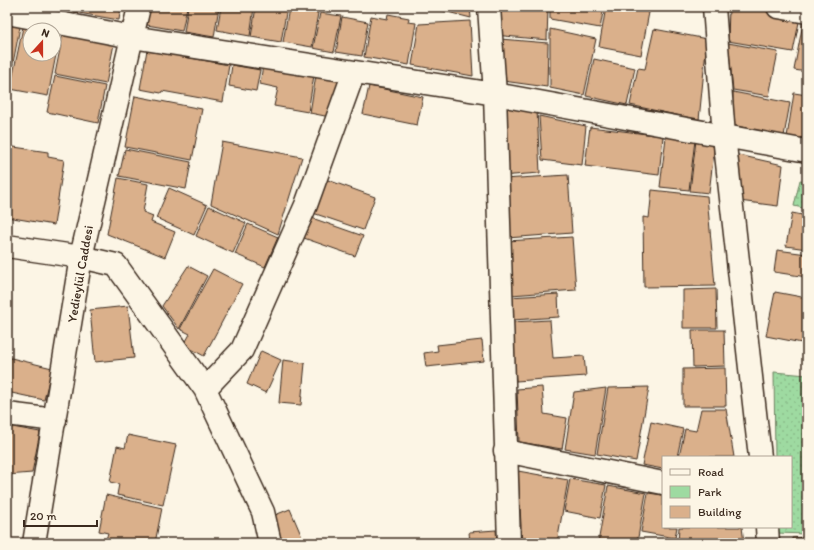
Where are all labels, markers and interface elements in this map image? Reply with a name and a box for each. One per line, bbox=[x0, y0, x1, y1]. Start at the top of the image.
north arrow bbox=[22, 22, 62, 62]
text: N bbox=[40, 26, 51, 41]
street label: Yedieylül Caddesi bbox=[64, 224, 96, 324]
legend bbox=[662, 456, 792, 528]
text: Road bbox=[698, 465, 724, 479]
text: Park bbox=[698, 485, 722, 499]
scale bar bbox=[24, 502, 97, 528]
text: Building bbox=[698, 505, 742, 519]
text: 20 m bbox=[30, 509, 57, 523]

